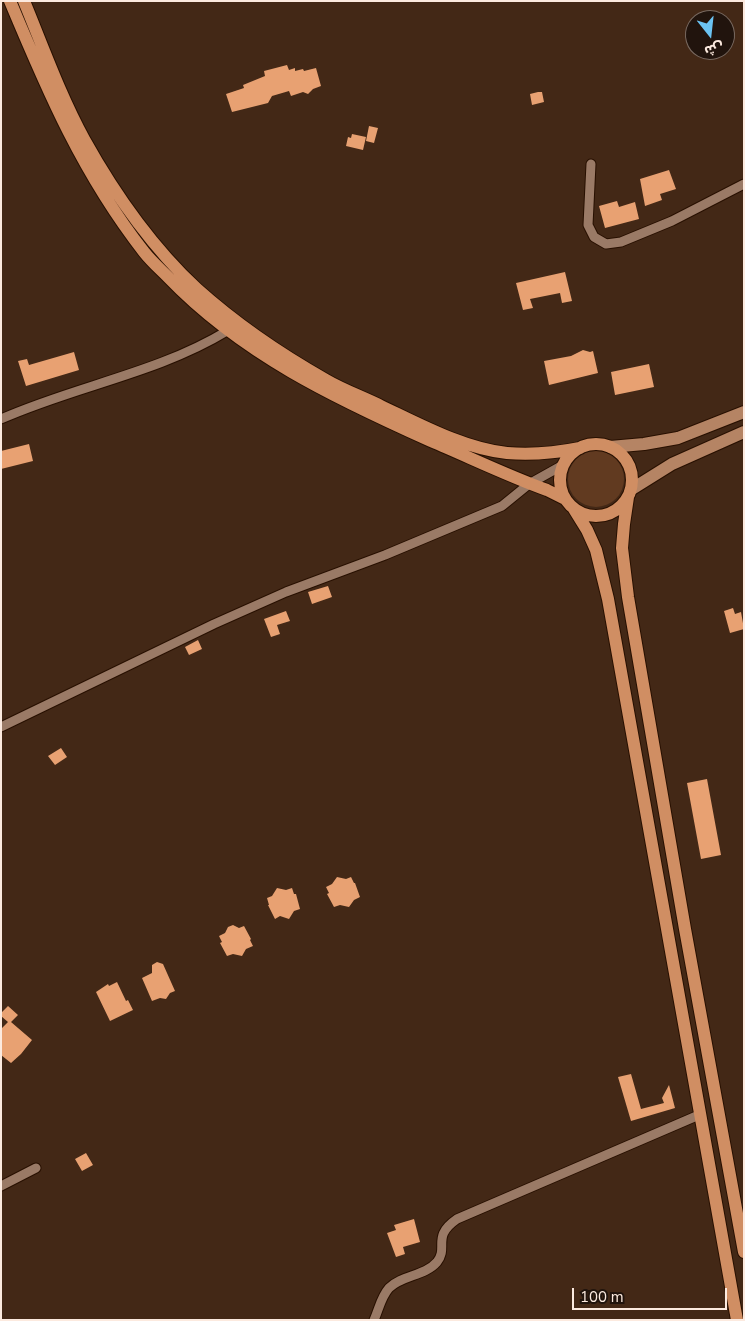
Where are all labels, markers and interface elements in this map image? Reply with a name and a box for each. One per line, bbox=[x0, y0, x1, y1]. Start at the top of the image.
north arrow bbox=[685, 10, 735, 60]
text: ش bbox=[702, 37, 726, 61]
scale bar bbox=[575, 1278, 730, 1310]
text: 100 m bbox=[580, 1287, 624, 1307]

